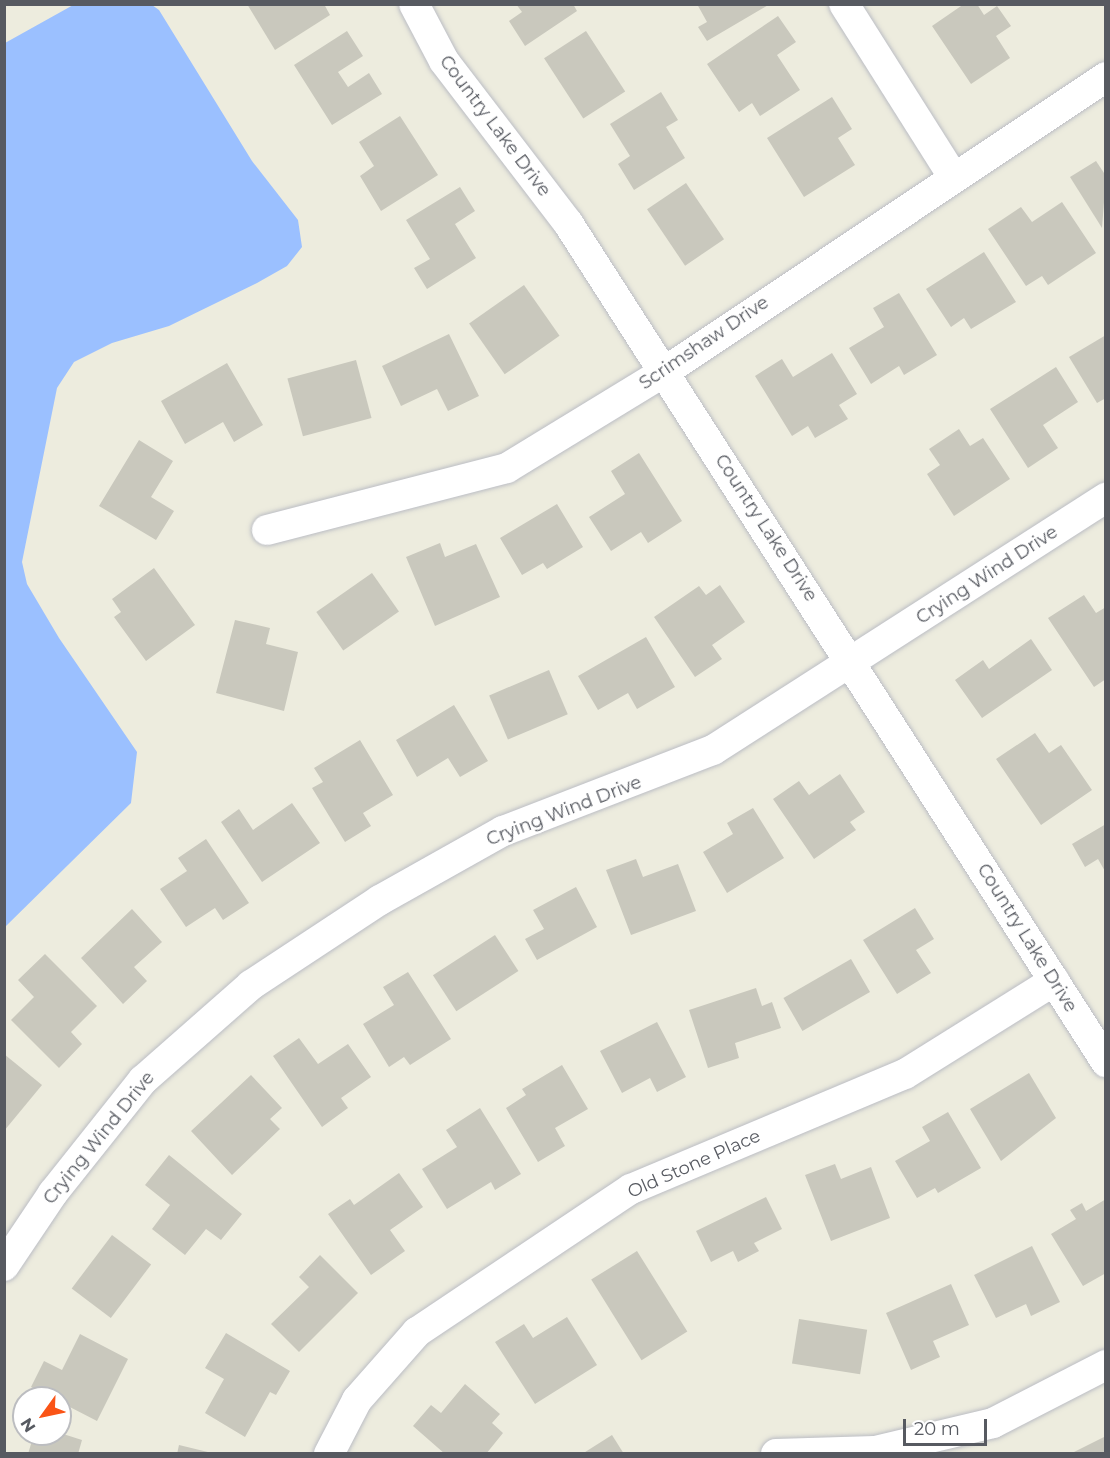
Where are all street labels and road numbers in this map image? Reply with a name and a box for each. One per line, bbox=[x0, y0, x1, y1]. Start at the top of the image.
street label: Country Lake Drive bbox=[435, 51, 555, 201]
street label: Scrimshaw Drive bbox=[635, 292, 773, 394]
street label: Country Lake Drive bbox=[710, 450, 822, 606]
street label: Crying Wind Drive bbox=[912, 521, 1062, 629]
street label: Crying Wind Drive bbox=[483, 771, 645, 851]
street label: Country Lake Drive bbox=[973, 860, 1081, 1016]
street label: Crying Wind Drive bbox=[39, 1067, 159, 1209]
street label: Old Stone Place bbox=[624, 1125, 764, 1203]

